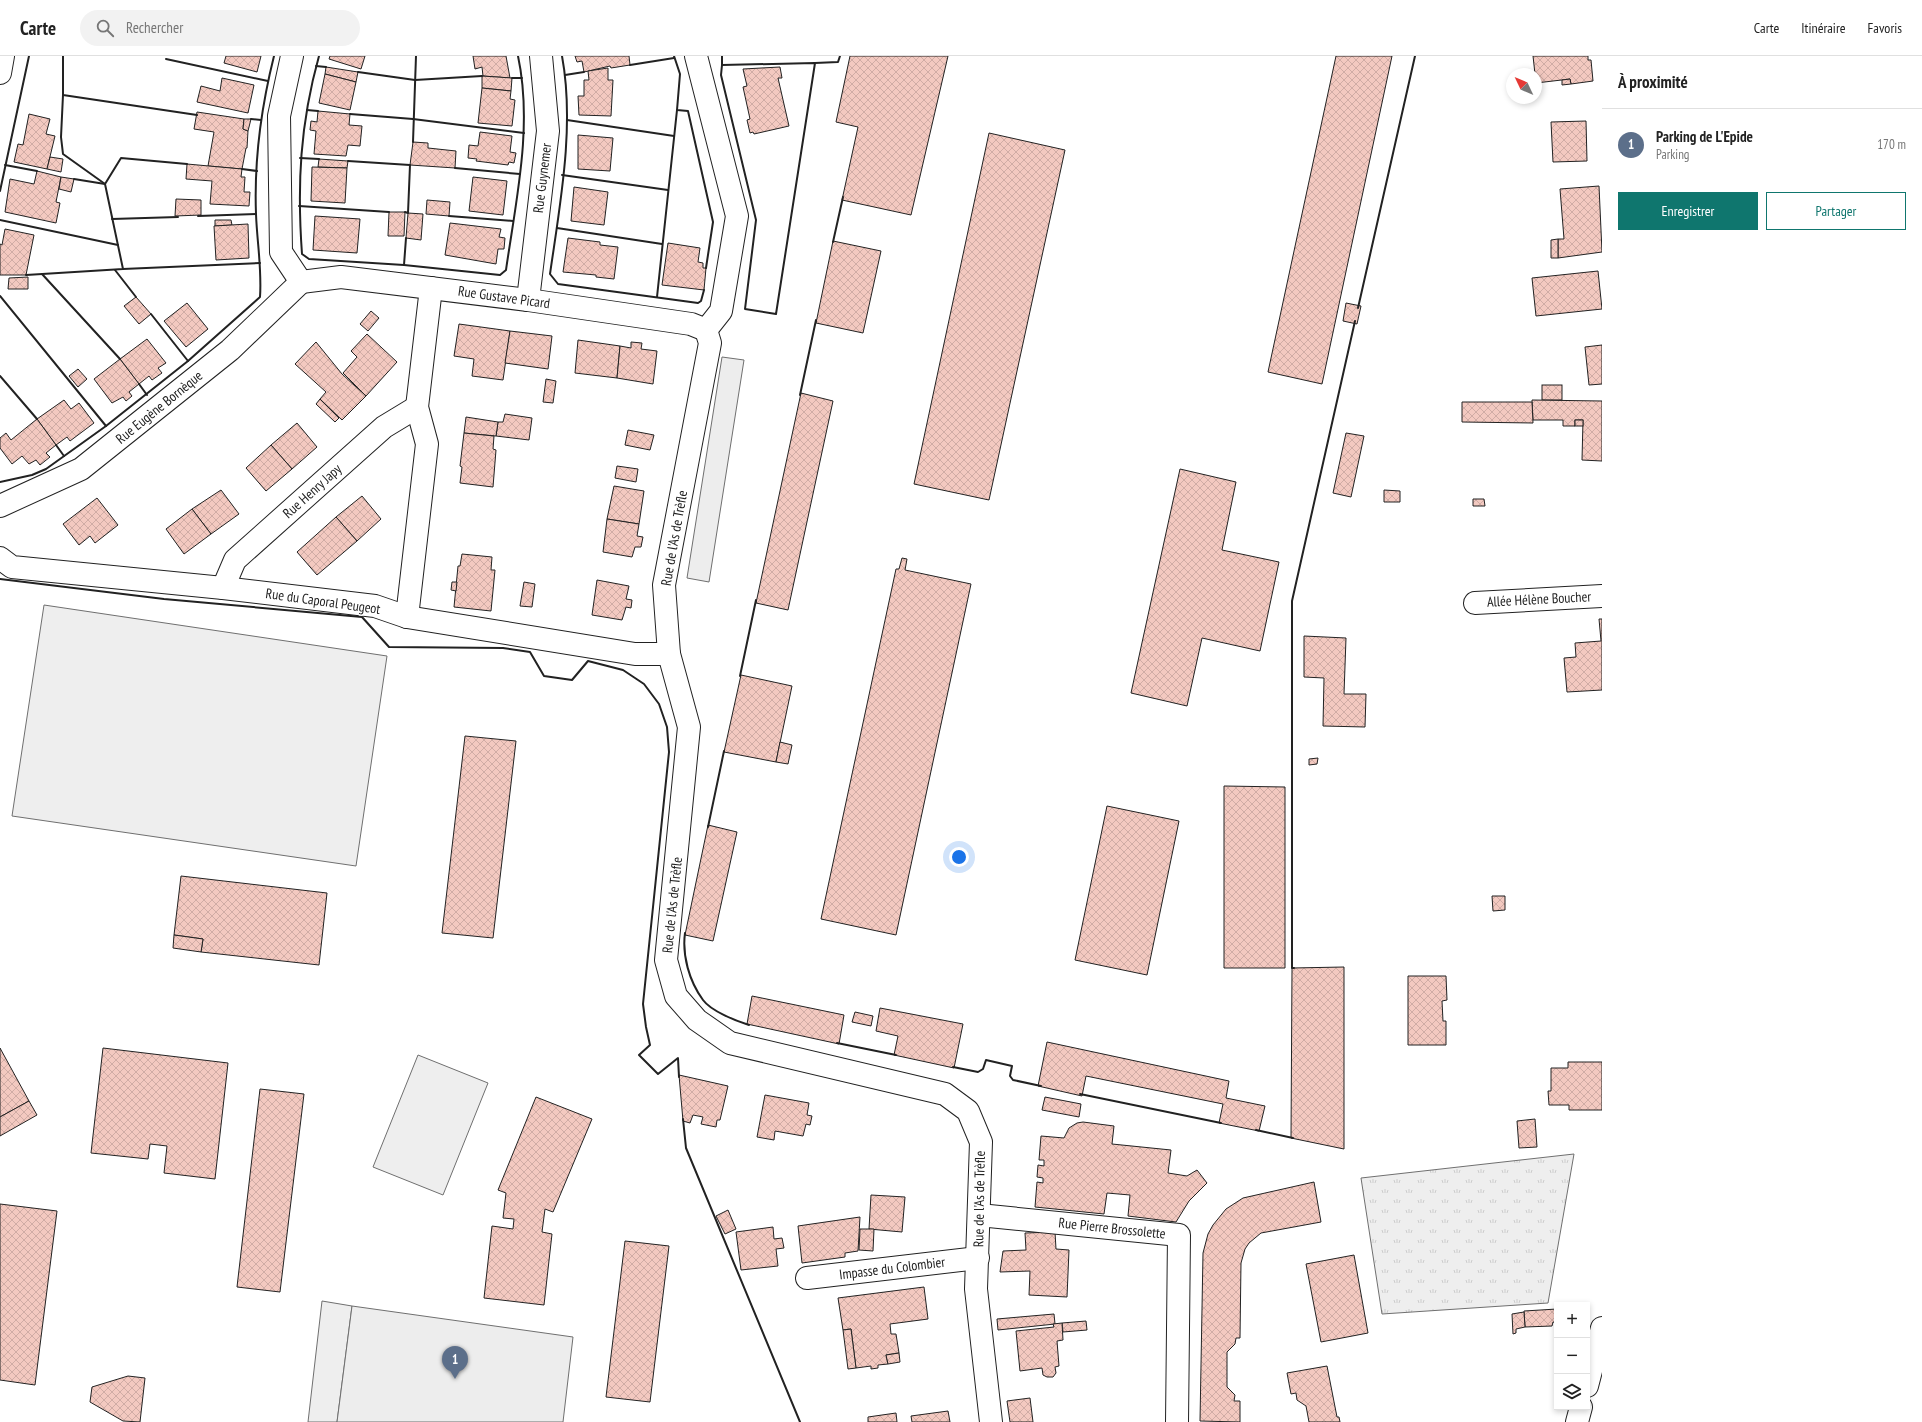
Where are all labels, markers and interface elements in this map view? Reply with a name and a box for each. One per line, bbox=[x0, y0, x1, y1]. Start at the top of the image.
search box bbox=[80, 10, 360, 46]
text: Carte bbox=[20, 16, 56, 40]
icon: search bbox=[94, 17, 116, 39]
text: Rechercher bbox=[126, 18, 183, 37]
text: Carte bbox=[1754, 19, 1779, 37]
text: Itinéraire bbox=[1801, 19, 1846, 37]
text: Favoris bbox=[1868, 19, 1902, 37]
north arrow bbox=[1506, 68, 1542, 104]
text: À proximité bbox=[1618, 71, 1688, 93]
text: Parking de L'Epide bbox=[1656, 127, 1753, 146]
text: 1 bbox=[1628, 136, 1634, 153]
text: 170 m bbox=[1877, 136, 1906, 153]
street label: Rue Guynemer bbox=[529, 142, 555, 214]
text: Parking bbox=[1656, 146, 1689, 163]
button: Enregistrer bbox=[1618, 192, 1758, 230]
button: Partager bbox=[1766, 192, 1906, 230]
street label: Rue Gustave Picard bbox=[457, 282, 551, 312]
street label: Rue Eugène Bornèque bbox=[112, 366, 206, 448]
street label: Rue Henry Japy bbox=[279, 459, 346, 522]
street label: Rue de l'As de Trèfle bbox=[657, 489, 691, 587]
street label: Rue du Caporal Peugeot bbox=[264, 584, 382, 618]
street label: Allée Hélène Boucher bbox=[1486, 587, 1592, 611]
your location bbox=[949, 847, 969, 867]
street label: Rue de l'As de Trèfle bbox=[658, 856, 686, 954]
street label: Rue de l'As de Trèfle bbox=[969, 1150, 989, 1247]
street label: Rue Pierre Brossolette bbox=[1058, 1213, 1167, 1243]
street label: Impasse du Colombier bbox=[838, 1253, 946, 1283]
map controls bbox=[1554, 1302, 1590, 1410]
button: + bbox=[1554, 1302, 1590, 1338]
button: − bbox=[1554, 1338, 1590, 1374]
pin: 1 bbox=[442, 1346, 468, 1379]
button: layers bbox=[1554, 1374, 1590, 1410]

